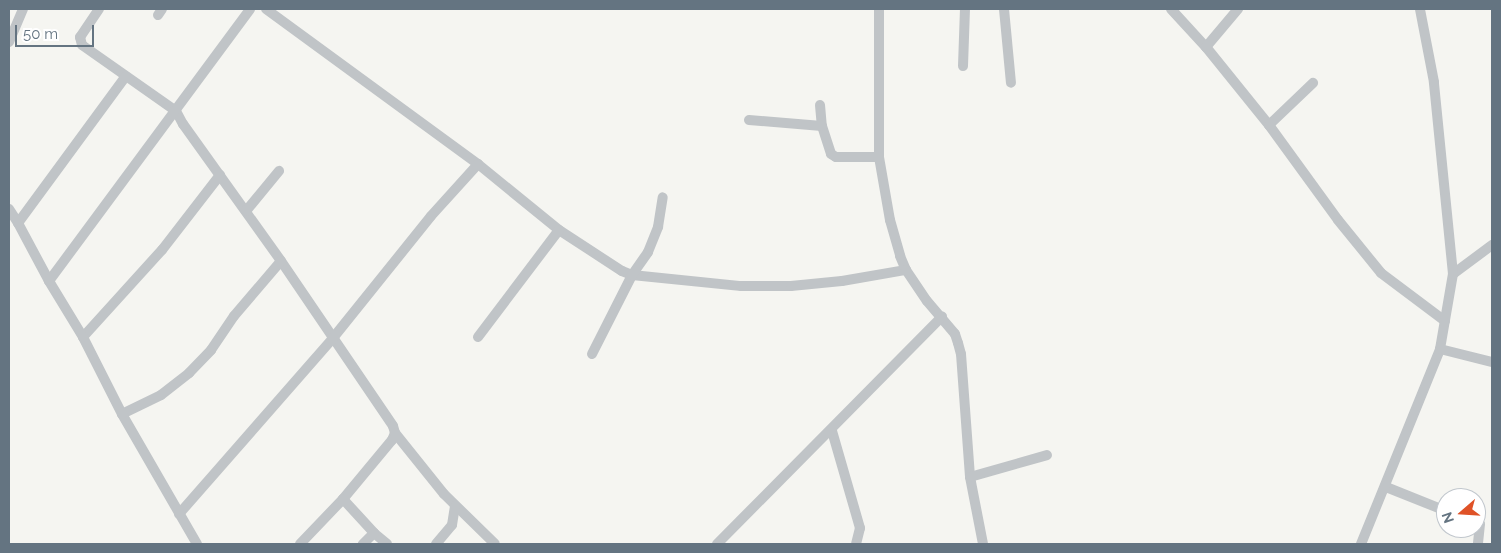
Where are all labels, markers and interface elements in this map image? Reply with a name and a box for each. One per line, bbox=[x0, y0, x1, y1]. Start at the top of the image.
scale bar bbox=[18, 15, 96, 47]
text: 50 m bbox=[23, 25, 58, 43]
north arrow bbox=[1436, 488, 1486, 538]
text: N bbox=[1438, 510, 1457, 525]

